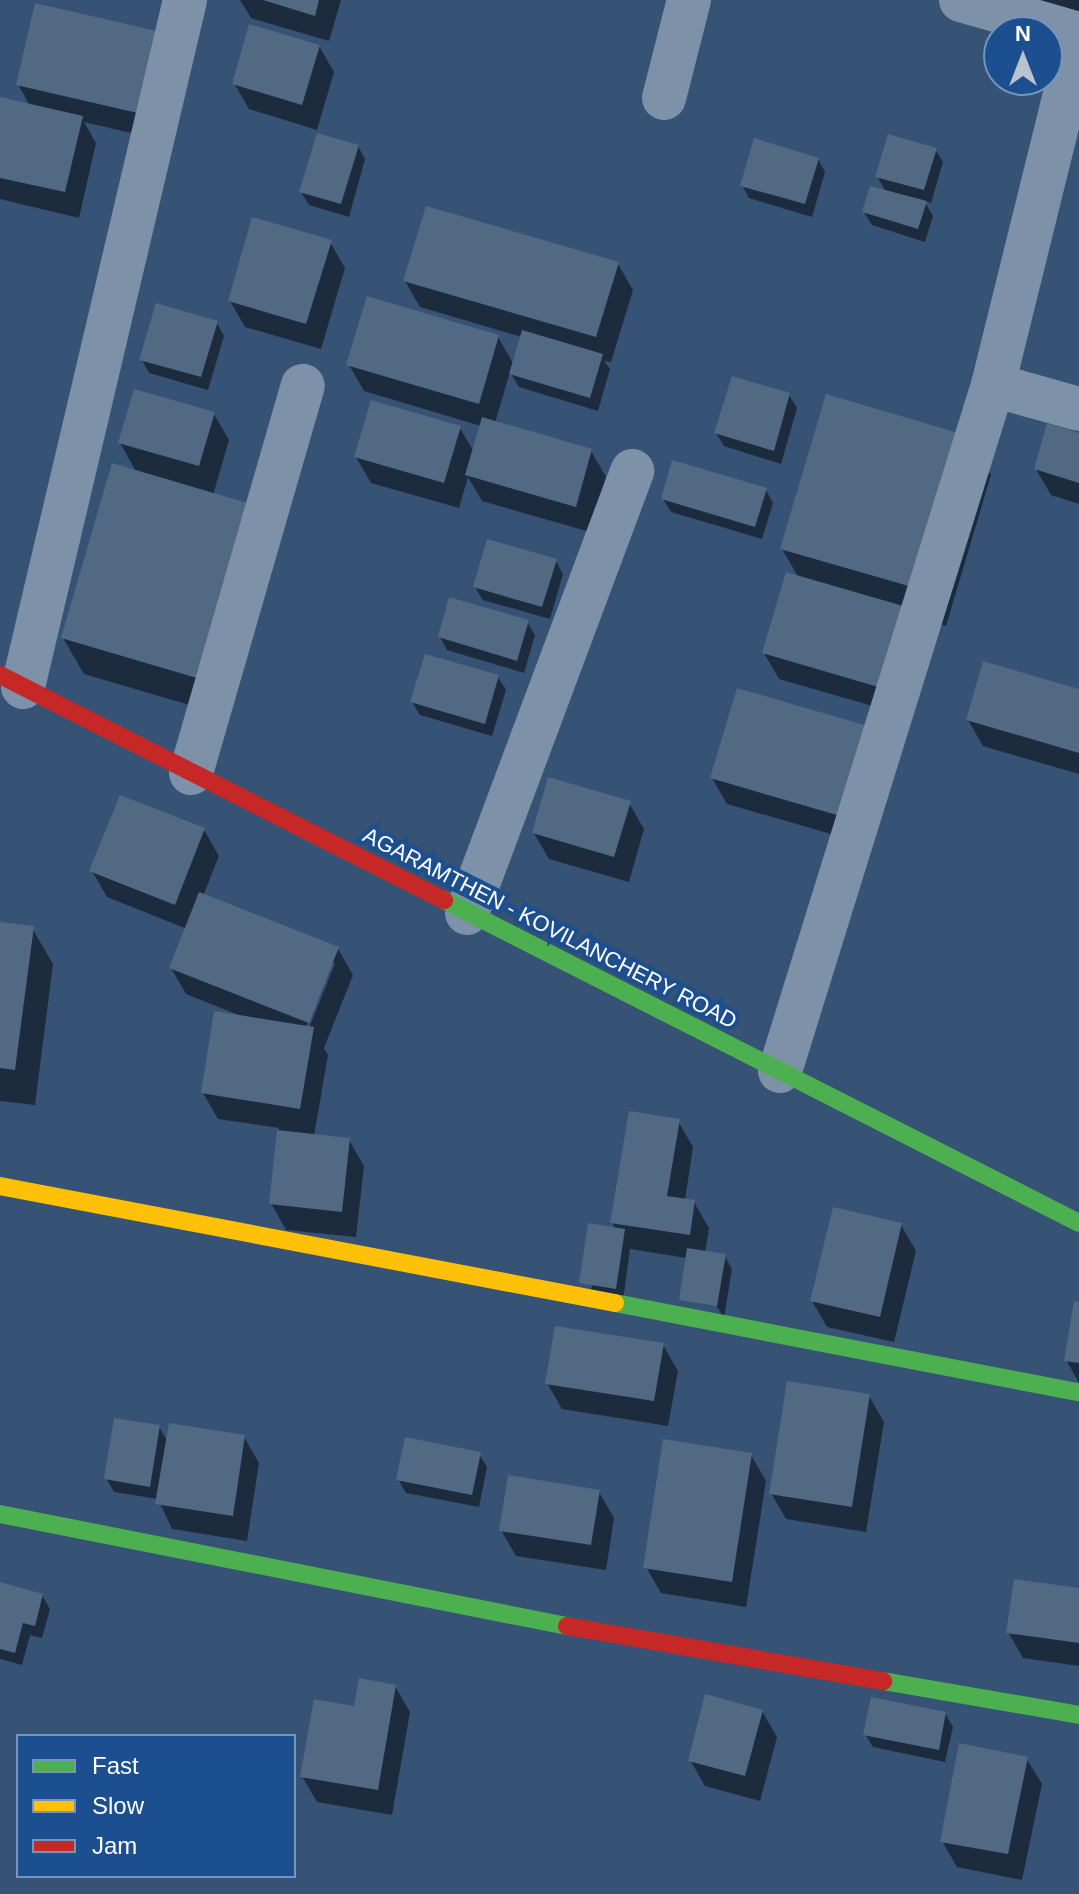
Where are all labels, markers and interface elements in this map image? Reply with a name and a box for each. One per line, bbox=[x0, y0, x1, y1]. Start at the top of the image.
north arrow bbox=[983, 16, 1063, 96]
text: N bbox=[1015, 21, 1031, 46]
street label: AGARAMTHEN - KOVILANCHERY ROAD bbox=[358, 822, 742, 1034]
legend bbox=[16, 1734, 296, 1878]
text: Fast bbox=[92, 1752, 139, 1779]
text: Slow bbox=[92, 1792, 144, 1819]
text: Jam bbox=[92, 1832, 137, 1859]

